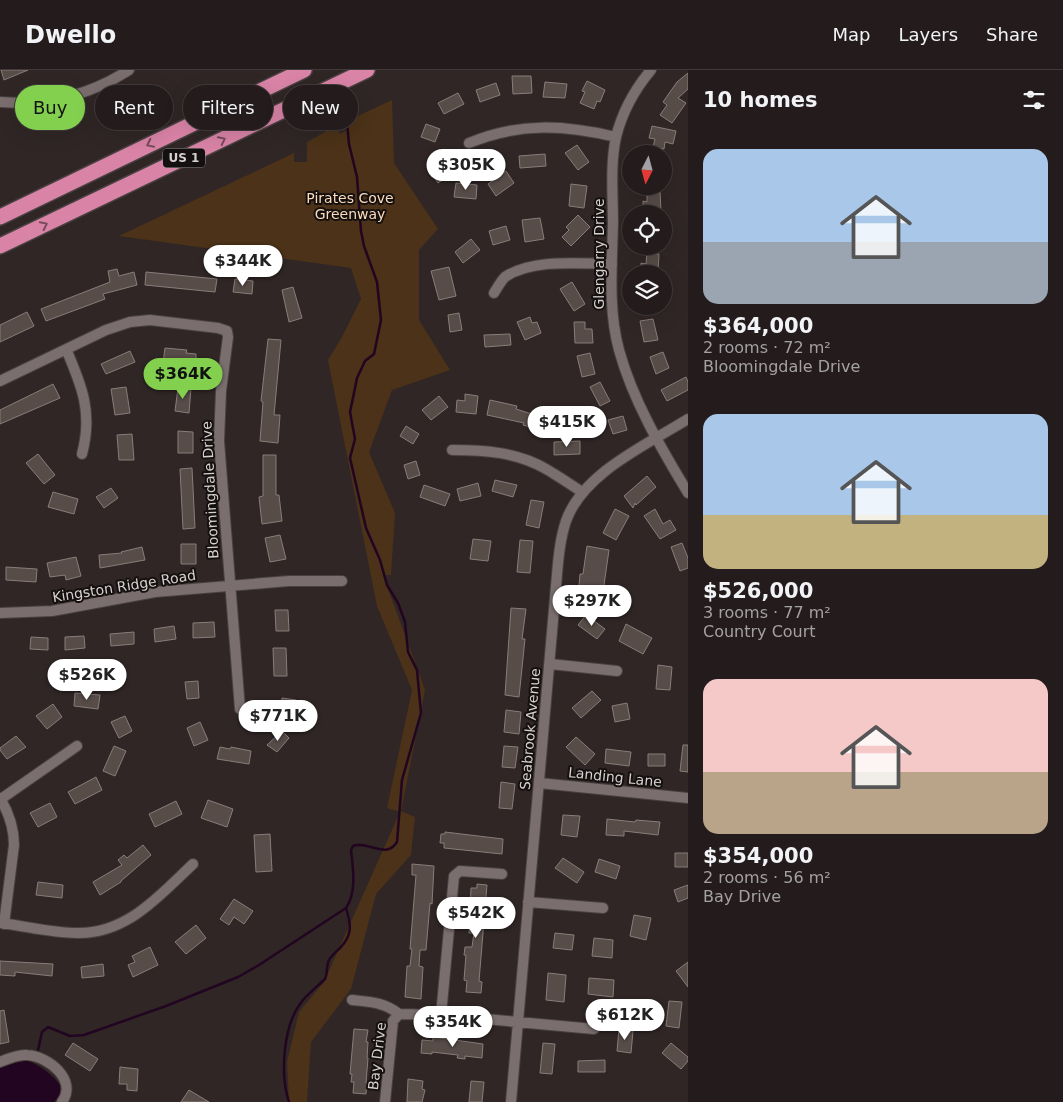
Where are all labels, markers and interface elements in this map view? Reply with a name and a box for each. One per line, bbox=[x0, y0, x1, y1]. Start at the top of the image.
text: Dwello bbox=[25, 21, 116, 49]
text: Map bbox=[832, 24, 870, 45]
text: Layers bbox=[898, 24, 958, 45]
text: Share bbox=[986, 24, 1038, 45]
chip: Buy bbox=[15, 85, 85, 130]
chip: Rent bbox=[95, 85, 173, 130]
chip: Filters bbox=[183, 85, 273, 130]
chip: New bbox=[283, 85, 358, 130]
icon: filters bbox=[1020, 86, 1048, 114]
text: 10 homes bbox=[703, 88, 818, 112]
one-way arrow bbox=[217, 135, 226, 146]
one-way arrow bbox=[146, 138, 155, 148]
north arrow bbox=[622, 145, 672, 195]
map controls bbox=[622, 145, 672, 315]
road number: US 1 bbox=[163, 148, 205, 168]
pin: $305K bbox=[431, 148, 501, 191]
text: $305K bbox=[438, 155, 494, 174]
icon: home bbox=[831, 182, 921, 272]
park label: Pirates Cove Greenway bbox=[306, 190, 394, 222]
street label: Glengarry Drive bbox=[591, 198, 607, 310]
button: locate bbox=[622, 205, 672, 255]
one-way arrow bbox=[39, 221, 48, 231]
pin: $344K bbox=[208, 244, 278, 287]
text: $344K bbox=[215, 251, 271, 270]
button: layers bbox=[622, 265, 672, 315]
text: $364,000 bbox=[703, 314, 813, 338]
text: 2 rooms · 72 m² bbox=[703, 338, 831, 357]
text: Bloomingdale Drive bbox=[703, 357, 860, 376]
pin: $364K bbox=[148, 358, 218, 400]
text: $364K bbox=[155, 364, 211, 383]
pin: $415K bbox=[532, 406, 602, 448]
text: $415K bbox=[539, 412, 595, 431]
street label: Bloomingdale Drive bbox=[198, 421, 222, 559]
icon: home bbox=[831, 447, 921, 537]
street label: Kingston Ridge Road bbox=[51, 567, 197, 605]
text: $526,000 bbox=[703, 579, 813, 603]
pin: $297K bbox=[557, 584, 627, 627]
text: $297K bbox=[564, 591, 620, 610]
text: 3 rooms · 77 m² bbox=[703, 603, 831, 622]
text: Country Court bbox=[703, 622, 816, 641]
pin: $526K bbox=[52, 658, 122, 701]
text: $526K bbox=[59, 665, 115, 684]
street label: Seabrook Avenue bbox=[517, 667, 543, 791]
pin: $771K bbox=[243, 700, 313, 742]
text: $771K bbox=[250, 706, 306, 725]
icon: home bbox=[831, 712, 921, 802]
street label: Landing Lane bbox=[567, 764, 663, 790]
text: $354,000 bbox=[703, 844, 813, 868]
text: 2 rooms · 56 m² bbox=[703, 868, 831, 887]
text: Bay Drive bbox=[703, 887, 781, 906]
pin: $542K bbox=[441, 896, 511, 939]
text: $542K bbox=[448, 903, 504, 922]
pin: $612K bbox=[590, 998, 660, 1041]
text: $612K bbox=[597, 1005, 653, 1024]
pin: $354K bbox=[418, 1006, 488, 1048]
text: $354K bbox=[425, 1012, 481, 1031]
street label: Bay Drive bbox=[365, 1021, 389, 1091]

